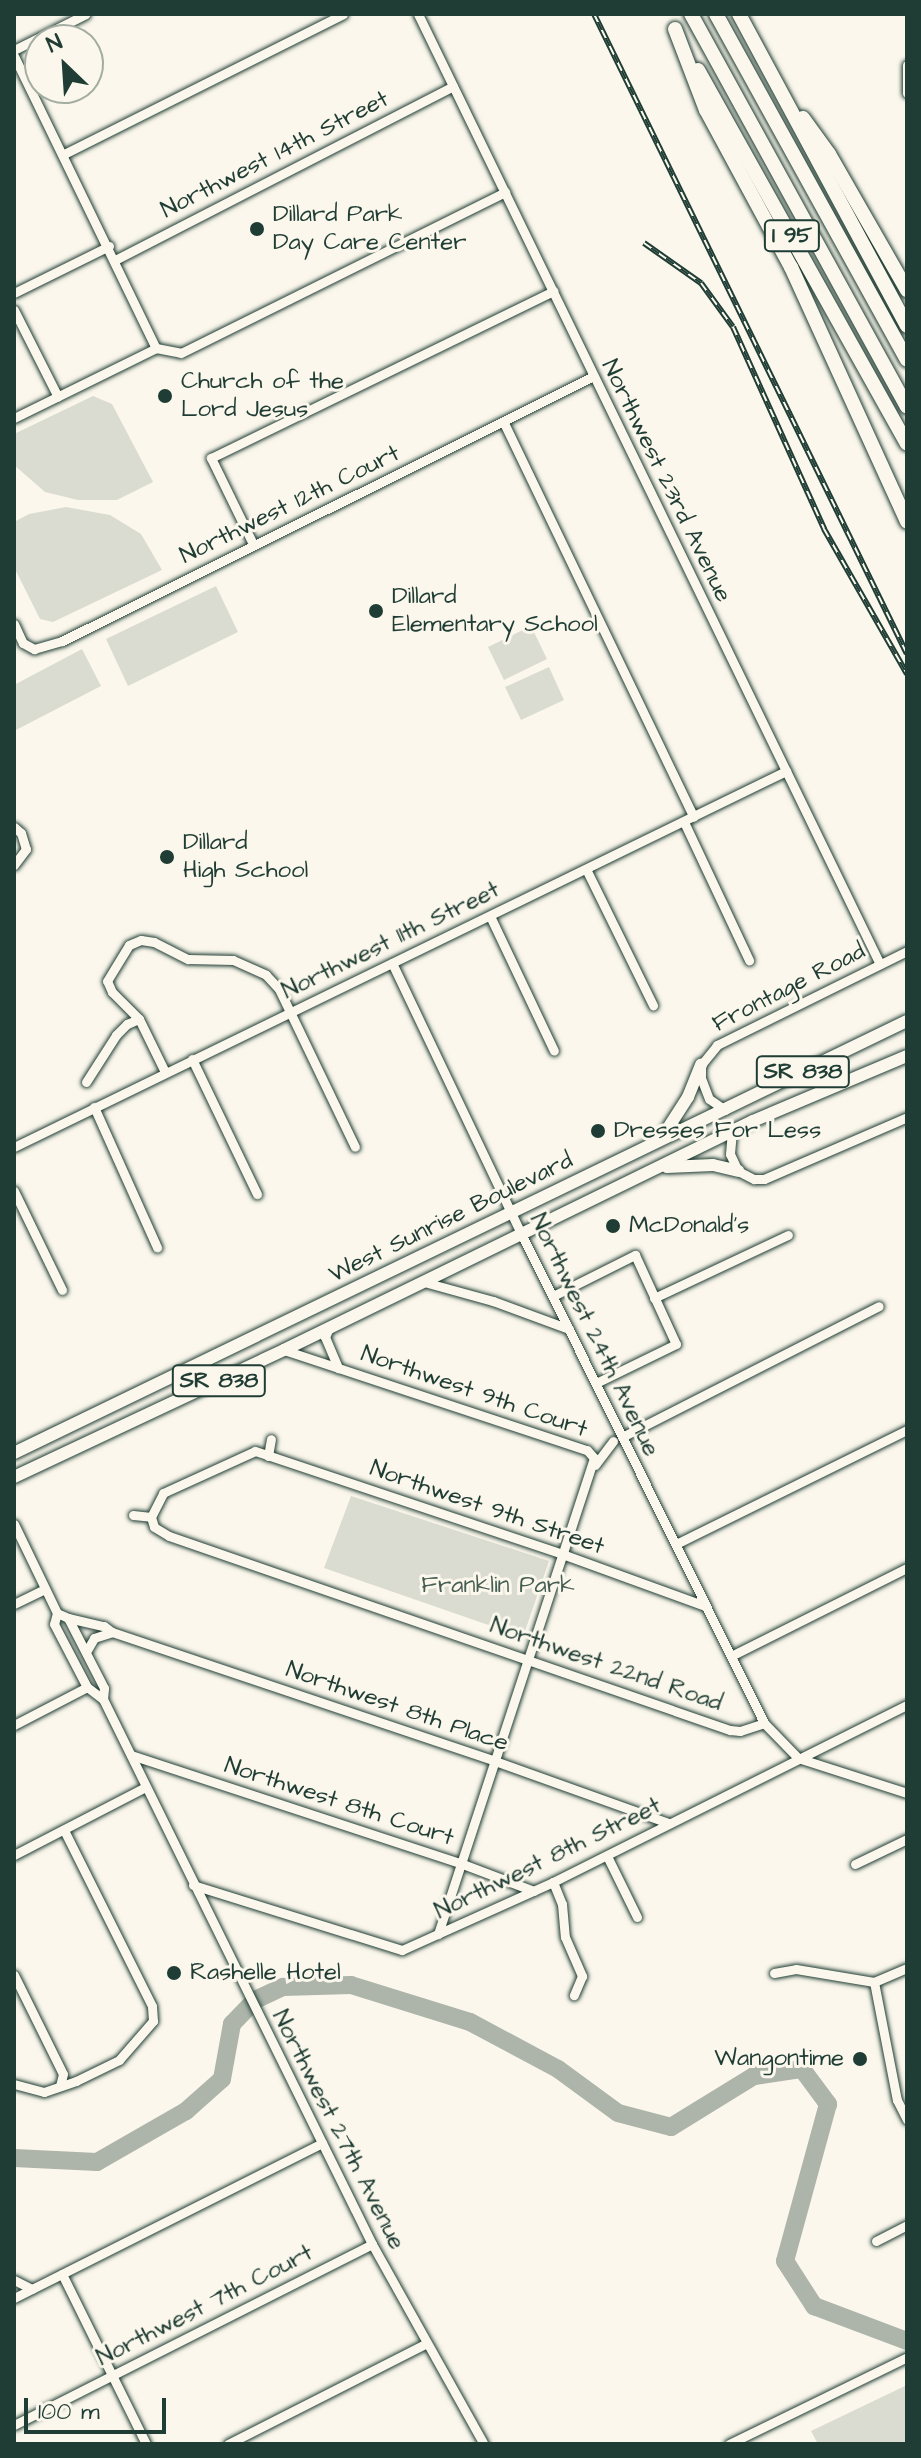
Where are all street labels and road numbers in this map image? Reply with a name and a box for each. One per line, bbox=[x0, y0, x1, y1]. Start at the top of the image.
street label: Northwest 14th Street bbox=[156, 85, 394, 225]
road number: I 95 bbox=[762, 218, 822, 254]
street label: Northwest 23rd Avenue bbox=[595, 355, 737, 607]
street label: Northwest 12th Court bbox=[175, 439, 405, 571]
street label: Northwest 11th Street bbox=[278, 876, 504, 1006]
street label: Frontage Road bbox=[708, 937, 870, 1039]
road number: SR 838 bbox=[755, 1054, 851, 1090]
street label: West Sunrise Boulevard bbox=[324, 1146, 578, 1290]
street label: Northwest 24th Avenue bbox=[523, 1209, 665, 1461]
street label: Northwest 9th Court bbox=[357, 1340, 591, 1444]
road number: SR 838 bbox=[171, 1363, 267, 1399]
street label: Northwest 9th Street bbox=[366, 1454, 608, 1562]
street label: Northwest 22nd Road bbox=[486, 1612, 726, 1718]
street label: Northwest 8th Place bbox=[282, 1655, 512, 1759]
street label: Northwest 8th Court bbox=[221, 1751, 457, 1853]
street label: Northwest 8th Street bbox=[430, 1792, 666, 1926]
street label: Northwest 27th Avenue bbox=[265, 2005, 411, 2255]
street label: Northwest 7th Court bbox=[92, 2239, 318, 2373]

